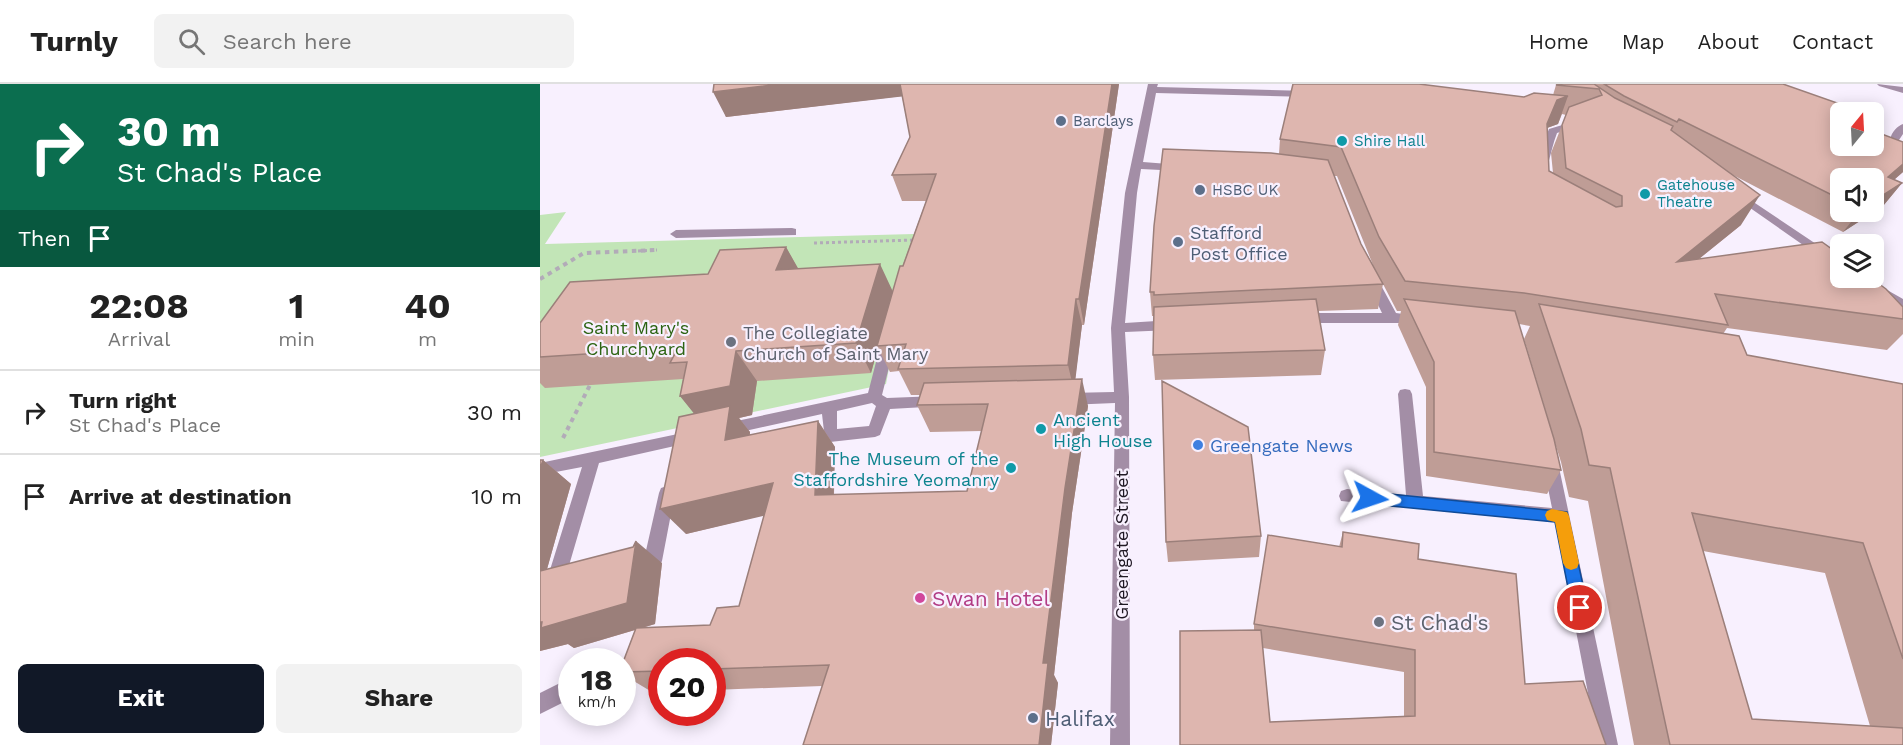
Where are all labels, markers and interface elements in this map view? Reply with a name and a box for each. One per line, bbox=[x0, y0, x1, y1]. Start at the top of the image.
search box bbox=[154, 14, 574, 68]
text: Turnly bbox=[30, 25, 118, 58]
icon: search bbox=[175, 25, 208, 58]
text: Search here bbox=[223, 29, 352, 54]
text: Home bbox=[1529, 29, 1589, 54]
text: Map bbox=[1622, 29, 1665, 54]
text: About bbox=[1698, 29, 1759, 54]
text: Contact bbox=[1792, 29, 1873, 54]
north arrow bbox=[1830, 102, 1884, 156]
map controls bbox=[1830, 102, 1884, 288]
text: 30 m bbox=[117, 107, 221, 156]
icon: right bbox=[18, 108, 96, 186]
place label: Barclays bbox=[1073, 112, 1134, 130]
marker: Barclays bbox=[1054, 114, 1068, 128]
place label: Shire Hall bbox=[1354, 132, 1426, 150]
marker: Shire Hall bbox=[1335, 134, 1349, 148]
text: St Chad's Place bbox=[117, 157, 322, 189]
button: sound bbox=[1830, 168, 1884, 222]
place label: Gatehouse Theatre bbox=[1657, 176, 1735, 211]
place label: HSBC UK bbox=[1212, 181, 1278, 199]
marker: HSBC UK bbox=[1193, 183, 1207, 197]
marker: Gatehouse Theatre bbox=[1638, 187, 1652, 201]
icon: arrive bbox=[83, 222, 116, 255]
place label: Stafford Post Office bbox=[1190, 222, 1288, 264]
text: Then bbox=[18, 226, 71, 251]
button: layers bbox=[1830, 234, 1884, 288]
marker: Stafford Post Office bbox=[1171, 235, 1185, 249]
text: 22:08 bbox=[89, 285, 189, 327]
text: 1 bbox=[289, 285, 304, 327]
text: 40 bbox=[404, 285, 451, 327]
park label: Saint Mary's Churchyard bbox=[583, 317, 689, 359]
place label: The Collegiate Church of Saint Mary bbox=[743, 322, 929, 364]
text: Arrival bbox=[108, 327, 170, 351]
text: min bbox=[278, 327, 315, 351]
text: m bbox=[418, 327, 437, 351]
marker: The Collegiate Church of Saint Mary bbox=[724, 335, 738, 349]
text: Turn right bbox=[69, 388, 176, 413]
icon: right bbox=[18, 396, 51, 429]
text: 30 m bbox=[467, 400, 522, 425]
place label: Ancient High House bbox=[1053, 409, 1153, 451]
text: St Chad's Place bbox=[69, 413, 221, 437]
marker: Ancient High House bbox=[1034, 422, 1048, 436]
place label: Greengate News bbox=[1210, 435, 1353, 456]
marker: Greengate News bbox=[1191, 438, 1205, 452]
place label: The Museum of the Staffordshire Yeomanry bbox=[793, 448, 1000, 490]
marker: The Museum of the Staffordshire Yeomanry bbox=[1004, 461, 1018, 475]
position arrow bbox=[1338, 466, 1402, 530]
street label: Greengate Street bbox=[1111, 470, 1132, 620]
icon: arrive bbox=[18, 480, 51, 513]
text: Arrive at destination bbox=[69, 484, 292, 509]
text: 10 m bbox=[471, 484, 522, 509]
pin bbox=[1554, 582, 1605, 633]
place label: Swan Hotel bbox=[932, 586, 1050, 611]
marker: Swan Hotel bbox=[913, 591, 927, 605]
icon: arrive bbox=[1563, 591, 1596, 624]
place label: St Chad's bbox=[1391, 610, 1489, 635]
marker: St Chad's bbox=[1372, 615, 1386, 629]
speed limit sign: 20 bbox=[648, 648, 726, 726]
text: 18 bbox=[581, 662, 613, 697]
button: Exit bbox=[18, 664, 264, 733]
button: Share bbox=[276, 664, 522, 733]
text: km/h bbox=[578, 693, 616, 711]
place label: Halifax bbox=[1045, 706, 1115, 731]
marker: Halifax bbox=[1026, 711, 1040, 725]

